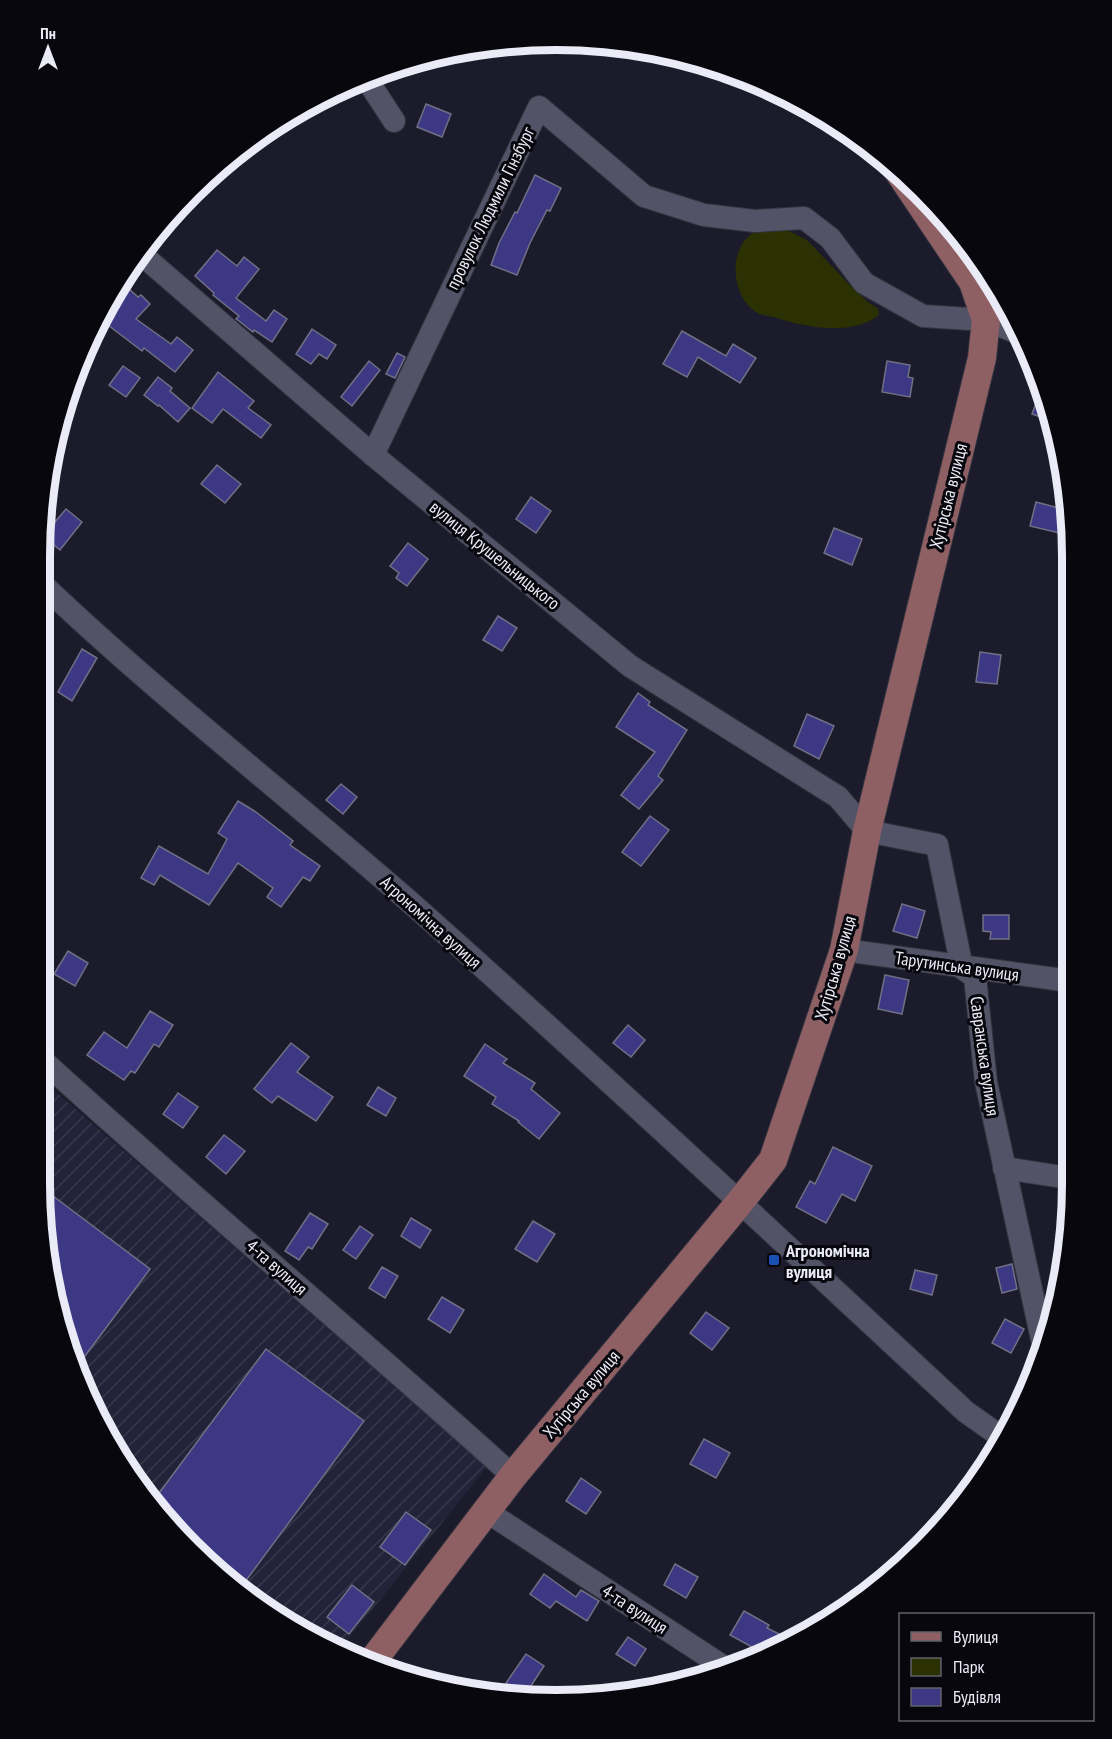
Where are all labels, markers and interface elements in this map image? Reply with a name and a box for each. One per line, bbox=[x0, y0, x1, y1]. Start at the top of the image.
north arrow bbox=[18, 18, 78, 78]
text: Пн bbox=[40, 23, 56, 43]
street label: провулок Людмили Гінзбург bbox=[441, 122, 540, 293]
street label: Хутірська вулиця bbox=[924, 441, 972, 551]
street label: вулиця Крушельницького bbox=[425, 495, 565, 615]
street label: Агрономічна вулиця bbox=[376, 871, 486, 973]
street label: Хутірська вулиця bbox=[809, 913, 861, 1023]
street label: Тарутинська вулиця bbox=[894, 946, 1020, 986]
street label: Савранська вулиця bbox=[965, 995, 1005, 1117]
street label: 4-та вулиця bbox=[242, 1234, 312, 1300]
place label: Агрономічна вулиця bbox=[785, 1239, 870, 1283]
marker: Агрономічна вулиця bbox=[767, 1253, 781, 1267]
street label: Хутірська вулиця bbox=[538, 1345, 624, 1443]
street label: 4-та вулиця bbox=[598, 1579, 672, 1639]
legend bbox=[899, 1613, 1094, 1721]
text: Вулиця bbox=[953, 1625, 998, 1648]
text: Парк bbox=[953, 1655, 984, 1678]
text: Будівля bbox=[953, 1685, 1001, 1708]

